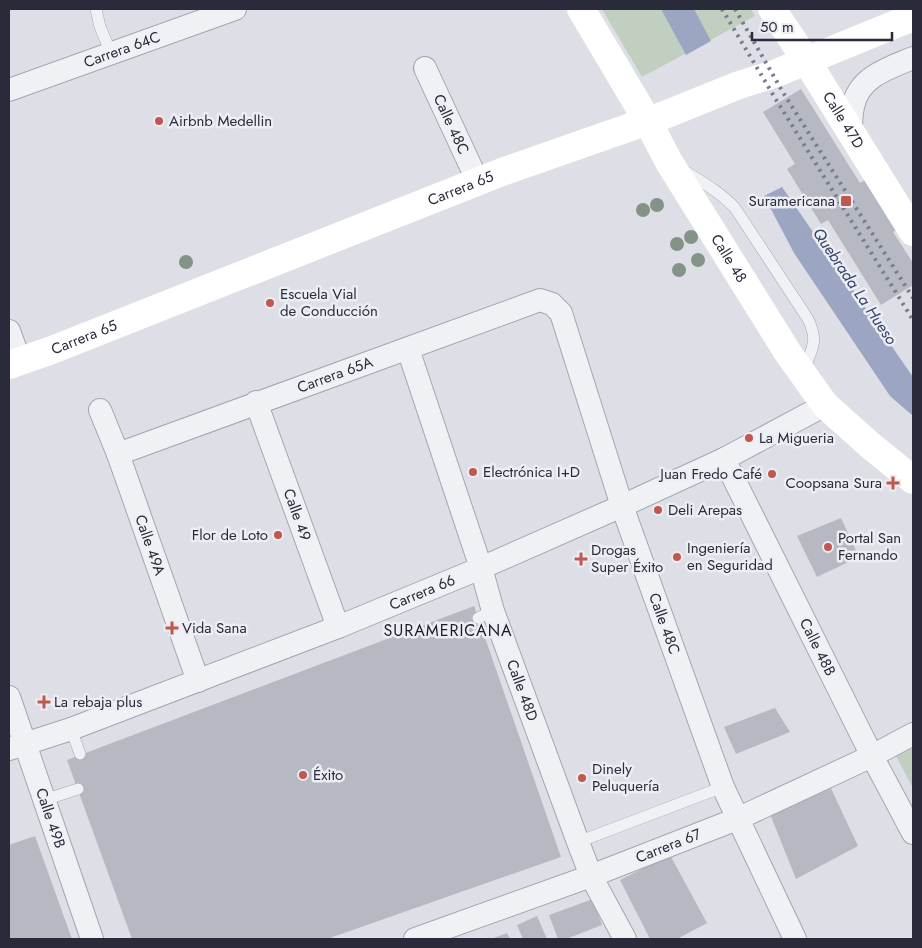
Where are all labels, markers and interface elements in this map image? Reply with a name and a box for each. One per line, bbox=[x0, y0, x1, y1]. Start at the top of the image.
scale bar bbox=[752, 10, 892, 42]
text: 50 m bbox=[760, 16, 794, 38]
street label: Carrera 64C bbox=[81, 26, 163, 73]
street label: Calle 47D bbox=[817, 87, 869, 153]
street label: Calle 48C bbox=[428, 91, 475, 158]
place label: Airbnb Medellin bbox=[169, 110, 272, 132]
marker: Airbnb Medellin bbox=[153, 115, 165, 127]
street label: Carrera 65 bbox=[424, 165, 497, 211]
place label: Suramericana bbox=[749, 190, 835, 212]
marker: Suramericana bbox=[839, 194, 853, 208]
water label: Quebrada La Hueso bbox=[807, 223, 903, 349]
street label: Calle 48 bbox=[705, 230, 753, 287]
place label: Escuela Vial de Conducción bbox=[280, 283, 378, 322]
marker: Escuela Vial de Conducción bbox=[264, 297, 276, 309]
street label: Carrera 65 bbox=[48, 314, 120, 360]
street label: Carrera 65A bbox=[294, 351, 376, 399]
place label: La Migueria bbox=[759, 427, 834, 449]
marker: La Migueria bbox=[743, 432, 755, 444]
place label: Electrónica I+D bbox=[483, 461, 580, 483]
place label: Juan Fredo Café bbox=[658, 463, 762, 485]
marker: Electrónica I+D bbox=[467, 466, 479, 478]
marker: Juan Fredo Café bbox=[766, 468, 778, 480]
place label: Coopsana Sura bbox=[785, 472, 882, 494]
marker: Coopsana Sura bbox=[886, 476, 900, 490]
street label: Calle 49 bbox=[278, 486, 317, 544]
place label: Deli Arepas bbox=[668, 499, 742, 521]
marker: Deli Arepas bbox=[652, 504, 664, 516]
street label: Calle 49A bbox=[129, 512, 171, 578]
place label: Flor de Loto bbox=[192, 524, 268, 546]
place label: Portal San Fernando bbox=[838, 527, 901, 566]
marker: Flor de Loto bbox=[272, 529, 284, 541]
place label: Ingeniería en Seguridad bbox=[687, 537, 773, 576]
place label: Drogas Super Éxito bbox=[591, 539, 663, 578]
marker: Portal San Fernando bbox=[822, 541, 834, 553]
marker: Ingeniería en Seguridad bbox=[671, 551, 683, 563]
marker: Drogas Super Éxito bbox=[575, 553, 587, 565]
street label: Carrera 66 bbox=[386, 569, 458, 616]
street label: Calle 48C bbox=[643, 590, 685, 657]
street label: Calle 48B bbox=[794, 614, 841, 680]
place label: Vida Sana bbox=[182, 617, 247, 639]
district label: SURAMERICANA bbox=[383, 619, 513, 642]
marker: Vida Sana bbox=[166, 622, 178, 634]
street label: Calle 48D bbox=[501, 657, 544, 724]
place label: La rebaja plus bbox=[54, 691, 142, 713]
marker: La rebaja plus bbox=[38, 696, 50, 708]
place label: Dinely Peluquería bbox=[592, 758, 659, 797]
place label: Éxito bbox=[313, 764, 343, 786]
marker: Éxito bbox=[297, 769, 309, 781]
marker: Dinely Peluquería bbox=[576, 772, 588, 784]
street label: Calle 49B bbox=[30, 785, 71, 851]
street label: Carrera 67 bbox=[632, 823, 704, 869]

